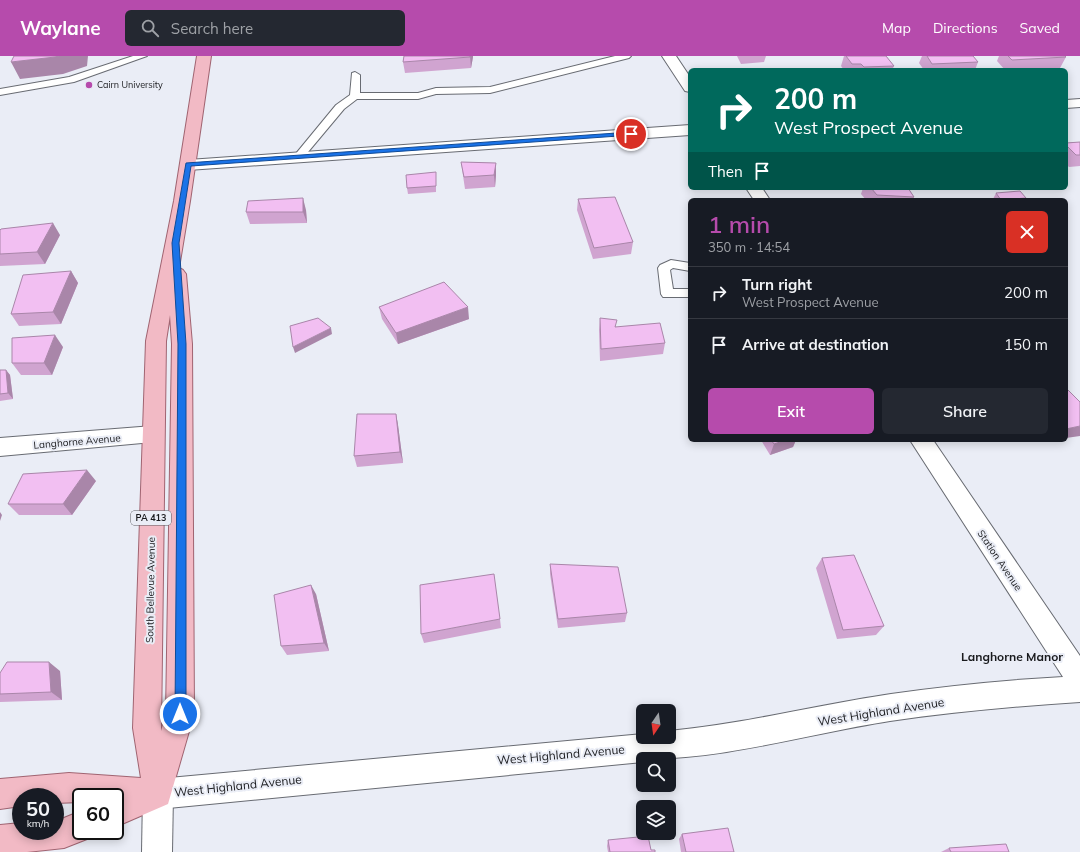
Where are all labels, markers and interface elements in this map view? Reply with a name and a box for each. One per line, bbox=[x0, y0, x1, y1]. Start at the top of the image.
search box bbox=[125, 10, 405, 46]
text: Waylane bbox=[20, 16, 101, 40]
icon: search bbox=[139, 17, 161, 39]
text: Search here bbox=[171, 19, 253, 38]
text: Map bbox=[882, 19, 911, 37]
text: Directions bbox=[933, 19, 998, 37]
text: Saved bbox=[1020, 19, 1060, 37]
place label: Cairn University bbox=[97, 79, 163, 91]
marker: Cairn University bbox=[84, 80, 94, 90]
text: 200 m bbox=[774, 81, 857, 116]
icon: right bbox=[708, 84, 760, 136]
text: West Prospect Avenue bbox=[774, 116, 963, 139]
pin bbox=[614, 117, 648, 151]
icon: arrive bbox=[620, 123, 642, 145]
icon: arrive bbox=[751, 160, 773, 182]
text: Then bbox=[708, 162, 743, 181]
text: 1 min bbox=[708, 209, 770, 239]
button: close bbox=[1006, 211, 1048, 253]
text: 350 m · 14:54 bbox=[708, 239, 790, 255]
text: Turn right bbox=[742, 275, 812, 294]
icon: right bbox=[708, 282, 730, 304]
text: 200 m bbox=[1004, 283, 1048, 302]
text: West Prospect Avenue bbox=[742, 294, 878, 310]
icon: arrive bbox=[708, 334, 730, 356]
text: Arrive at destination bbox=[742, 335, 889, 354]
text: 150 m bbox=[1004, 335, 1048, 354]
button: Exit bbox=[708, 388, 874, 434]
button: Share bbox=[882, 388, 1048, 434]
street label: Langhorne Avenue bbox=[33, 431, 121, 452]
road number: PA 413 bbox=[131, 511, 171, 525]
street label: Station Avenue bbox=[974, 527, 1025, 593]
street label: South Bellevue Avenue bbox=[143, 537, 158, 643]
district label: Langhorne Manor bbox=[961, 649, 1063, 664]
position arrow bbox=[159, 693, 201, 735]
street label: West Highland Avenue bbox=[817, 694, 945, 729]
north arrow bbox=[636, 704, 676, 744]
map controls bbox=[636, 704, 676, 840]
street label: West Highland Avenue bbox=[497, 741, 625, 768]
button: search bbox=[636, 752, 676, 792]
street label: West Highland Avenue bbox=[174, 771, 302, 800]
speed limit sign: 60 bbox=[72, 788, 124, 840]
text: 50 bbox=[26, 796, 50, 821]
button: layers bbox=[636, 800, 676, 840]
text: km/h bbox=[27, 817, 49, 830]

